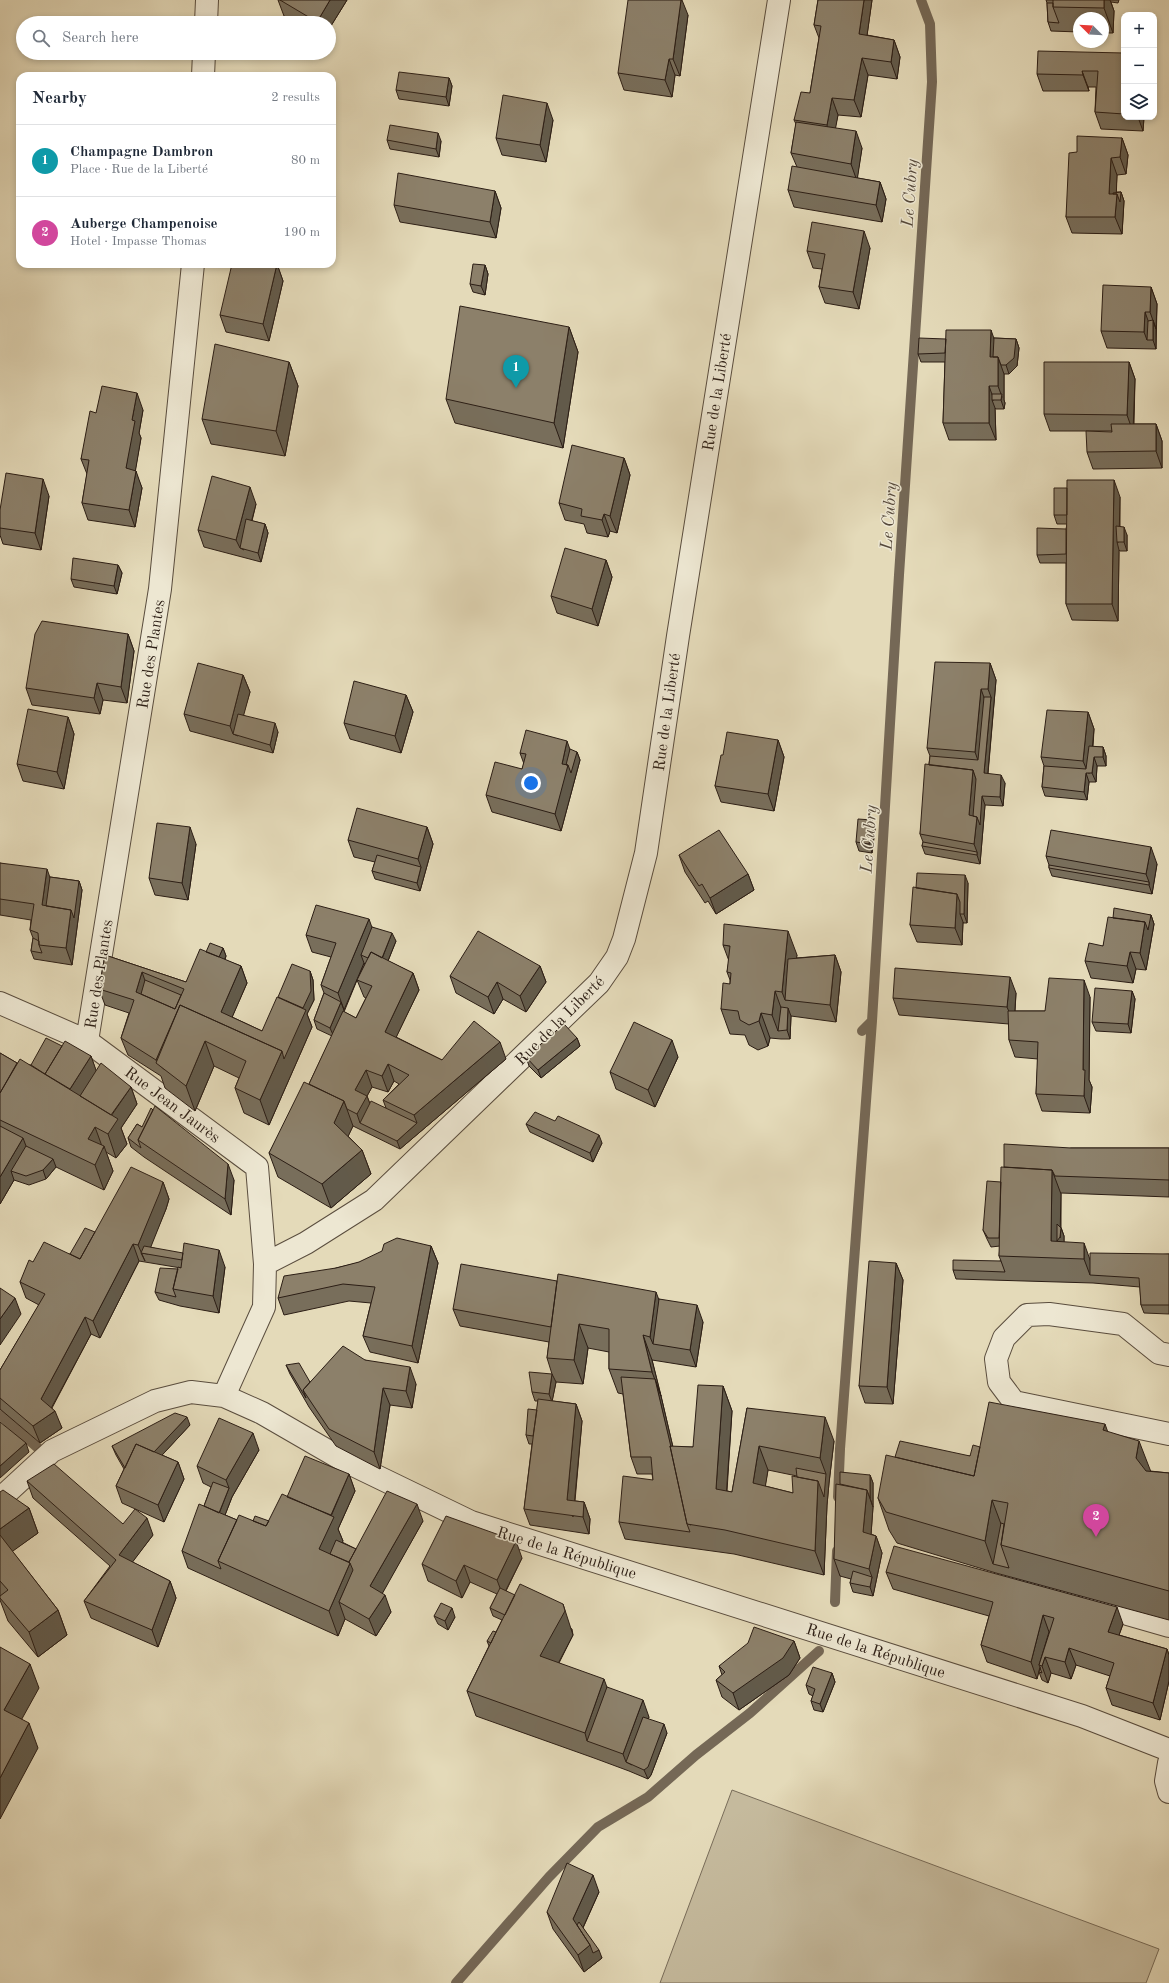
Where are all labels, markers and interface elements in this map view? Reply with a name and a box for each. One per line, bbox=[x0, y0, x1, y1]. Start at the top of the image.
north arrow bbox=[1073, 12, 1109, 48]
map controls bbox=[1121, 12, 1157, 120]
button: + bbox=[1121, 12, 1157, 48]
search box bbox=[16, 16, 336, 60]
icon: search bbox=[30, 27, 52, 49]
text: Search here bbox=[62, 31, 139, 46]
button: − bbox=[1121, 48, 1157, 84]
button: layers bbox=[1121, 84, 1157, 120]
text: Nearby bbox=[32, 90, 87, 107]
text: 2 results bbox=[271, 91, 320, 104]
text: Champagne Dambron bbox=[70, 145, 213, 160]
text: 1 bbox=[41, 154, 49, 167]
text: 80 m bbox=[291, 154, 320, 167]
water label: Le Cubry bbox=[900, 158, 921, 229]
text: Place · Rue de la Liberté bbox=[70, 163, 208, 176]
text: Auberge Champenoise bbox=[70, 217, 218, 232]
text: 2 bbox=[41, 226, 49, 239]
text: 190 m bbox=[283, 226, 320, 239]
text: Hotel · Impasse Thomas bbox=[70, 235, 206, 248]
street label: Rue de la Liberté bbox=[701, 332, 735, 452]
pin: 1 bbox=[503, 355, 529, 388]
water label: Le Cubry bbox=[879, 481, 900, 552]
street label: Rue des Plantes bbox=[135, 598, 169, 710]
street label: Rue de la Liberté bbox=[652, 652, 684, 772]
your location bbox=[521, 773, 541, 793]
water label: Le Cubry bbox=[859, 804, 880, 875]
street label: Rue des Plantes bbox=[83, 918, 117, 1030]
street label: Rue de la Liberté bbox=[513, 974, 608, 1069]
street label: Rue Jean Jaurès bbox=[121, 1065, 222, 1147]
pin: 2 bbox=[1083, 1504, 1109, 1537]
street label: Rue de la République bbox=[495, 1525, 638, 1583]
street label: Rue de la République bbox=[804, 1622, 947, 1682]

